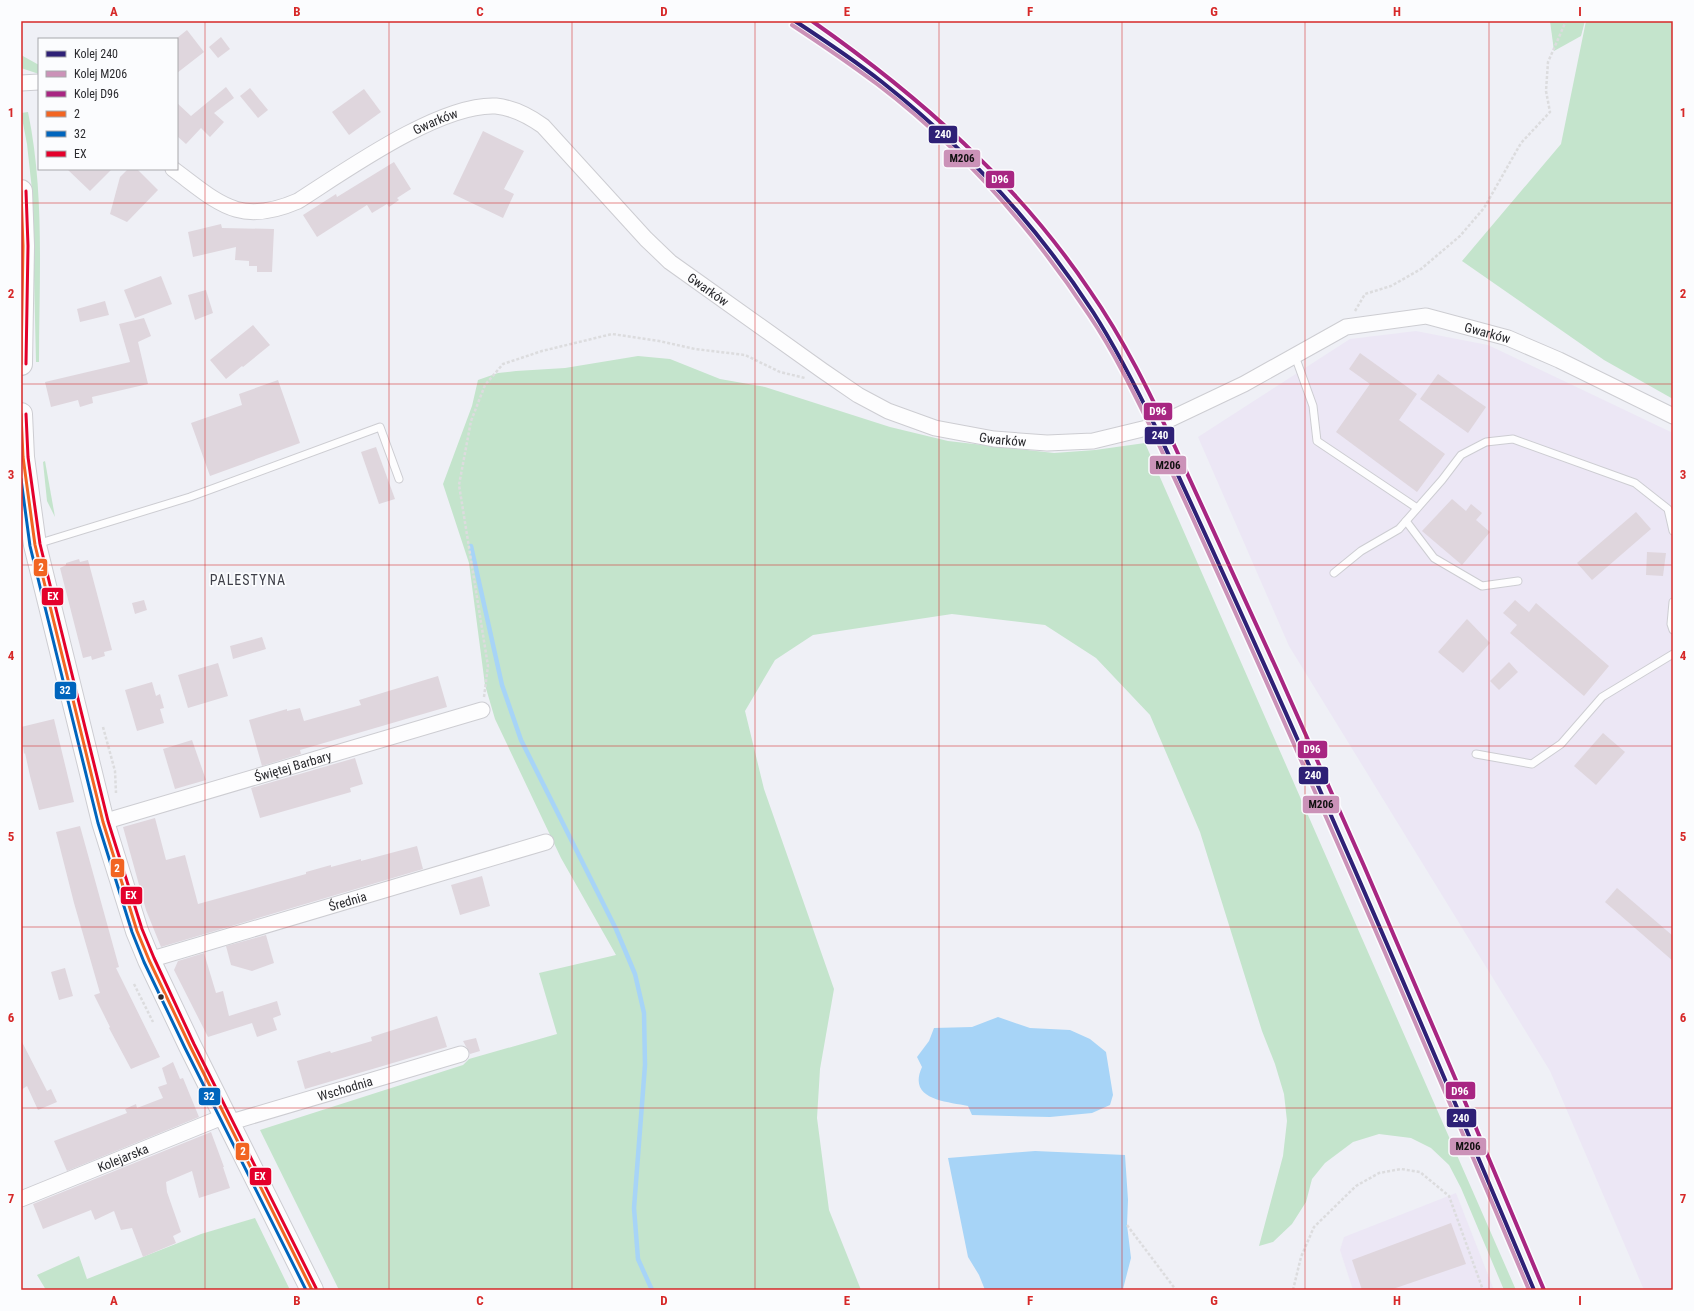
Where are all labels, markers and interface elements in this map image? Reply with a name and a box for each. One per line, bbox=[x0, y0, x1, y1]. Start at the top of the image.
text: A bbox=[110, 4, 118, 19]
text: B bbox=[293, 4, 301, 19]
text: C bbox=[476, 4, 484, 19]
text: D bbox=[660, 4, 668, 19]
text: E bbox=[844, 4, 851, 19]
text: F bbox=[1027, 4, 1033, 19]
text: G bbox=[1210, 4, 1218, 19]
text: H bbox=[1393, 4, 1401, 19]
text: I bbox=[1578, 4, 1582, 19]
legend bbox=[38, 38, 178, 170]
text: Kolej 240 bbox=[74, 47, 118, 61]
text: Kolej M206 bbox=[74, 67, 127, 81]
text: Kolej D96 bbox=[74, 87, 119, 101]
text: 1 bbox=[8, 105, 14, 120]
street label: Gwarków bbox=[410, 105, 460, 137]
text: 1 bbox=[1680, 105, 1686, 120]
text: 2 bbox=[74, 107, 80, 121]
line badge: 240 bbox=[928, 125, 958, 144]
text: 32 bbox=[74, 127, 86, 141]
text: 240 bbox=[935, 128, 952, 141]
text: EX bbox=[74, 147, 87, 161]
line badge: M206 bbox=[943, 149, 981, 168]
text: M206 bbox=[949, 152, 975, 165]
line badge: D96 bbox=[985, 170, 1015, 189]
text: D96 bbox=[991, 173, 1009, 186]
street label: Gwarków bbox=[685, 269, 732, 309]
text: 2 bbox=[8, 286, 15, 301]
text: 2 bbox=[1680, 286, 1687, 301]
street label: Gwarków bbox=[1463, 319, 1513, 346]
line badge: D96 bbox=[1143, 402, 1173, 421]
text: D96 bbox=[1149, 405, 1167, 418]
line badge: 240 bbox=[1144, 426, 1175, 445]
street label: Gwarków bbox=[978, 429, 1027, 449]
text: 240 bbox=[1152, 429, 1169, 442]
line badge: M206 bbox=[1149, 455, 1187, 475]
text: M206 bbox=[1155, 459, 1181, 472]
text: 3 bbox=[8, 467, 14, 482]
text: 3 bbox=[1680, 467, 1686, 482]
line badge: 2 bbox=[33, 558, 48, 577]
text: 2 bbox=[38, 561, 44, 574]
district label: PALESTYNA bbox=[210, 572, 286, 588]
line badge: EX bbox=[41, 587, 64, 606]
text: EX bbox=[47, 590, 59, 603]
text: 4 bbox=[8, 648, 15, 663]
text: 4 bbox=[1680, 648, 1687, 663]
line badge: 32 bbox=[54, 681, 77, 700]
text: 32 bbox=[59, 684, 71, 697]
line badge: D96 bbox=[1297, 740, 1328, 759]
text: D96 bbox=[1303, 743, 1321, 756]
street label: Świętej Barbary bbox=[253, 747, 334, 784]
line badge: 240 bbox=[1298, 766, 1329, 785]
text: 240 bbox=[1305, 769, 1322, 782]
line badge: M206 bbox=[1302, 795, 1340, 814]
text: M206 bbox=[1308, 798, 1334, 811]
text: 5 bbox=[8, 829, 15, 844]
text: 5 bbox=[1680, 829, 1687, 844]
line badge: 2 bbox=[110, 858, 125, 878]
text: 2 bbox=[114, 862, 120, 875]
line badge: EX bbox=[120, 886, 143, 905]
street label: Średnia bbox=[327, 888, 368, 914]
text: EX bbox=[125, 889, 137, 902]
unlabelled marker bbox=[156, 992, 166, 1002]
text: 6 bbox=[8, 1010, 15, 1025]
text: 6 bbox=[1680, 1010, 1687, 1025]
street label: Wschodnia bbox=[316, 1073, 374, 1104]
line badge: D96 bbox=[1445, 1081, 1476, 1100]
text: D96 bbox=[1451, 1085, 1469, 1098]
line badge: 32 bbox=[198, 1087, 221, 1106]
text: 32 bbox=[203, 1090, 215, 1103]
line badge: 240 bbox=[1446, 1108, 1477, 1128]
text: 240 bbox=[1453, 1112, 1470, 1125]
line badge: M206 bbox=[1449, 1137, 1487, 1156]
street label: Kolejarska bbox=[95, 1140, 151, 1175]
text: M206 bbox=[1455, 1140, 1481, 1153]
line badge: 2 bbox=[235, 1142, 250, 1161]
text: 2 bbox=[240, 1145, 246, 1158]
line badge: EX bbox=[249, 1167, 272, 1186]
text: EX bbox=[254, 1170, 266, 1183]
text: 7 bbox=[8, 1191, 15, 1206]
text: 7 bbox=[1680, 1191, 1687, 1206]
text: A bbox=[110, 1293, 118, 1308]
text: B bbox=[293, 1293, 301, 1308]
text: C bbox=[476, 1293, 484, 1308]
text: D bbox=[660, 1293, 668, 1308]
text: E bbox=[844, 1293, 851, 1308]
text: F bbox=[1027, 1293, 1033, 1308]
text: G bbox=[1210, 1293, 1218, 1308]
text: H bbox=[1393, 1293, 1401, 1308]
text: I bbox=[1578, 1293, 1582, 1308]

